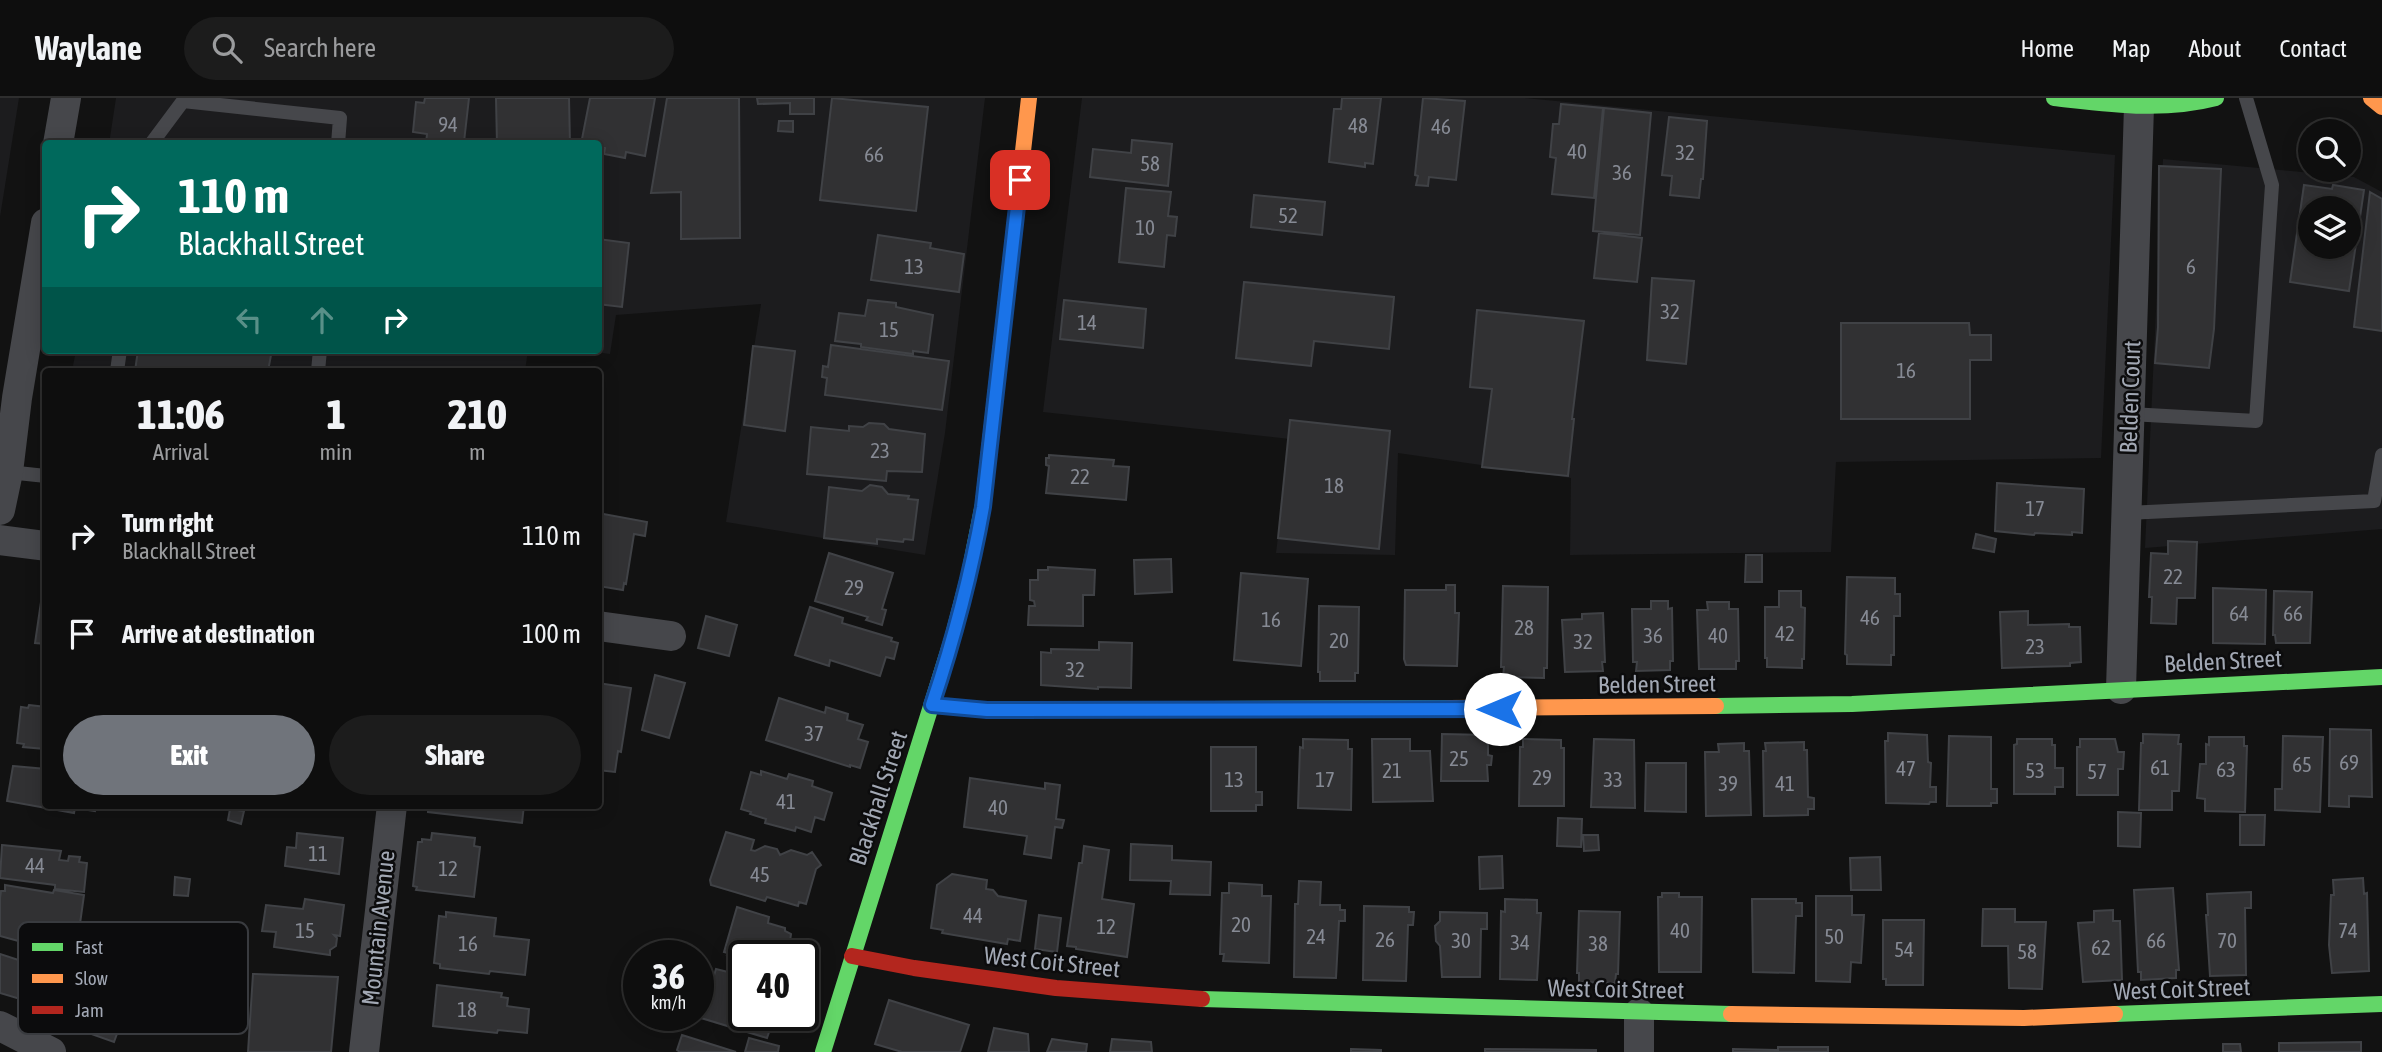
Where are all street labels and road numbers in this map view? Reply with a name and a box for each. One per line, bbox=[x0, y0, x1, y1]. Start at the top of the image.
street label: Belden Court bbox=[2115, 340, 2145, 454]
street label: Belden Street bbox=[2163, 644, 2283, 678]
street label: Belden Street bbox=[1598, 669, 1716, 699]
street label: Blackhall Street bbox=[844, 727, 912, 869]
street label: Mountain Avenue bbox=[356, 849, 400, 1007]
street label: West Coit Street bbox=[983, 941, 1121, 983]
street label: West Coit Street bbox=[2113, 973, 2251, 1005]
street label: West Coit Street bbox=[1547, 974, 1685, 1004]

